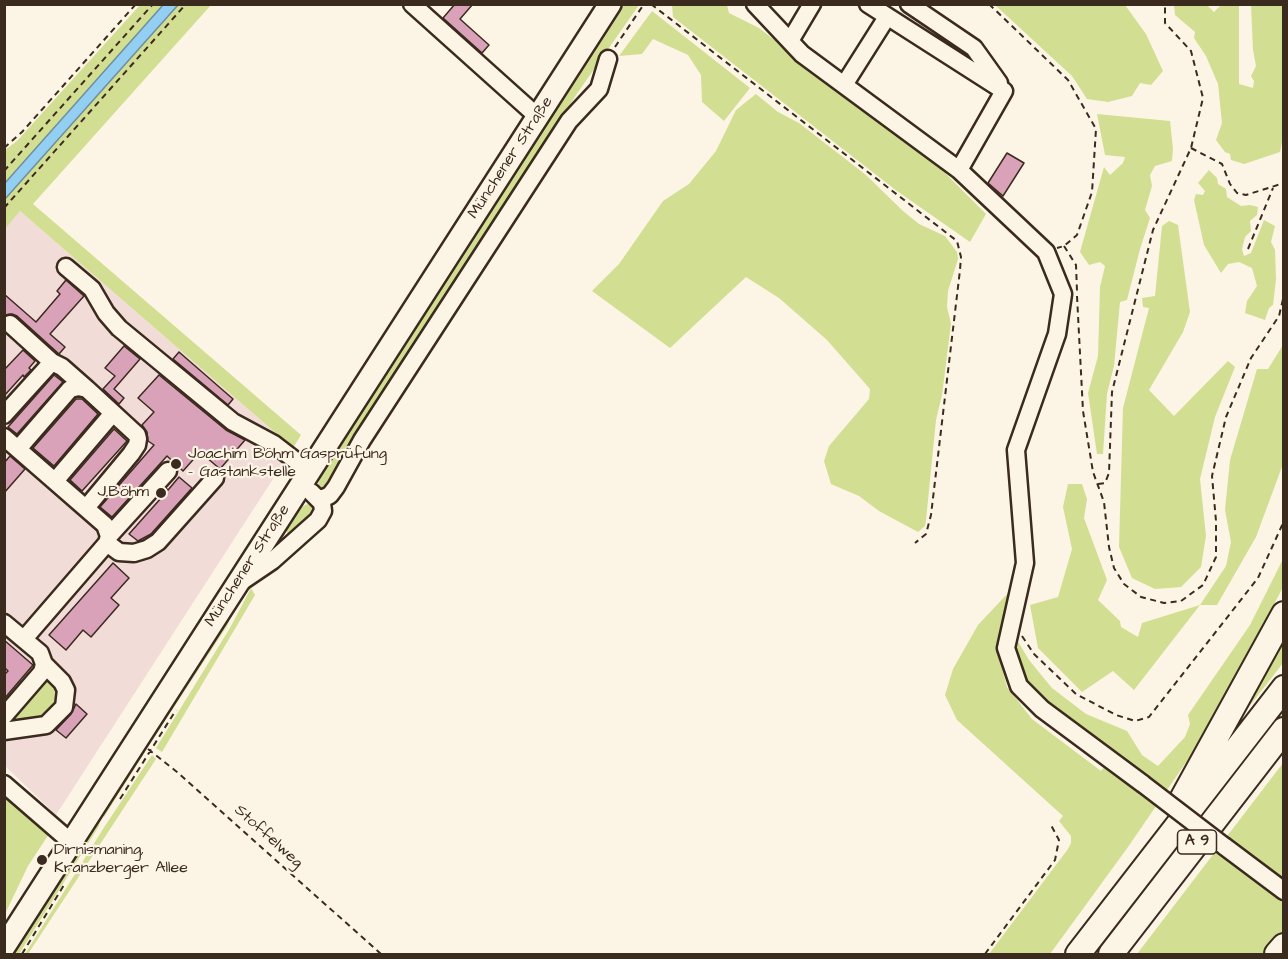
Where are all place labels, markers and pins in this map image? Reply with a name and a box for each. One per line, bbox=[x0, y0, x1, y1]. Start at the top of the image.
place label: Joachim Böhm Gasprüfung - Gastankstelle bbox=[188, 445, 387, 483]
marker: Joachim Böhm Gasprüfung - Gastankstelle bbox=[169, 457, 183, 471]
place label: J.Böhm bbox=[98, 483, 149, 503]
marker: J.Böhm bbox=[154, 486, 168, 500]
place label: Dirnismaning, Kranzberger Allee bbox=[54, 841, 188, 879]
marker: Dirnismaning, Kranzberger Allee bbox=[35, 853, 49, 867]

